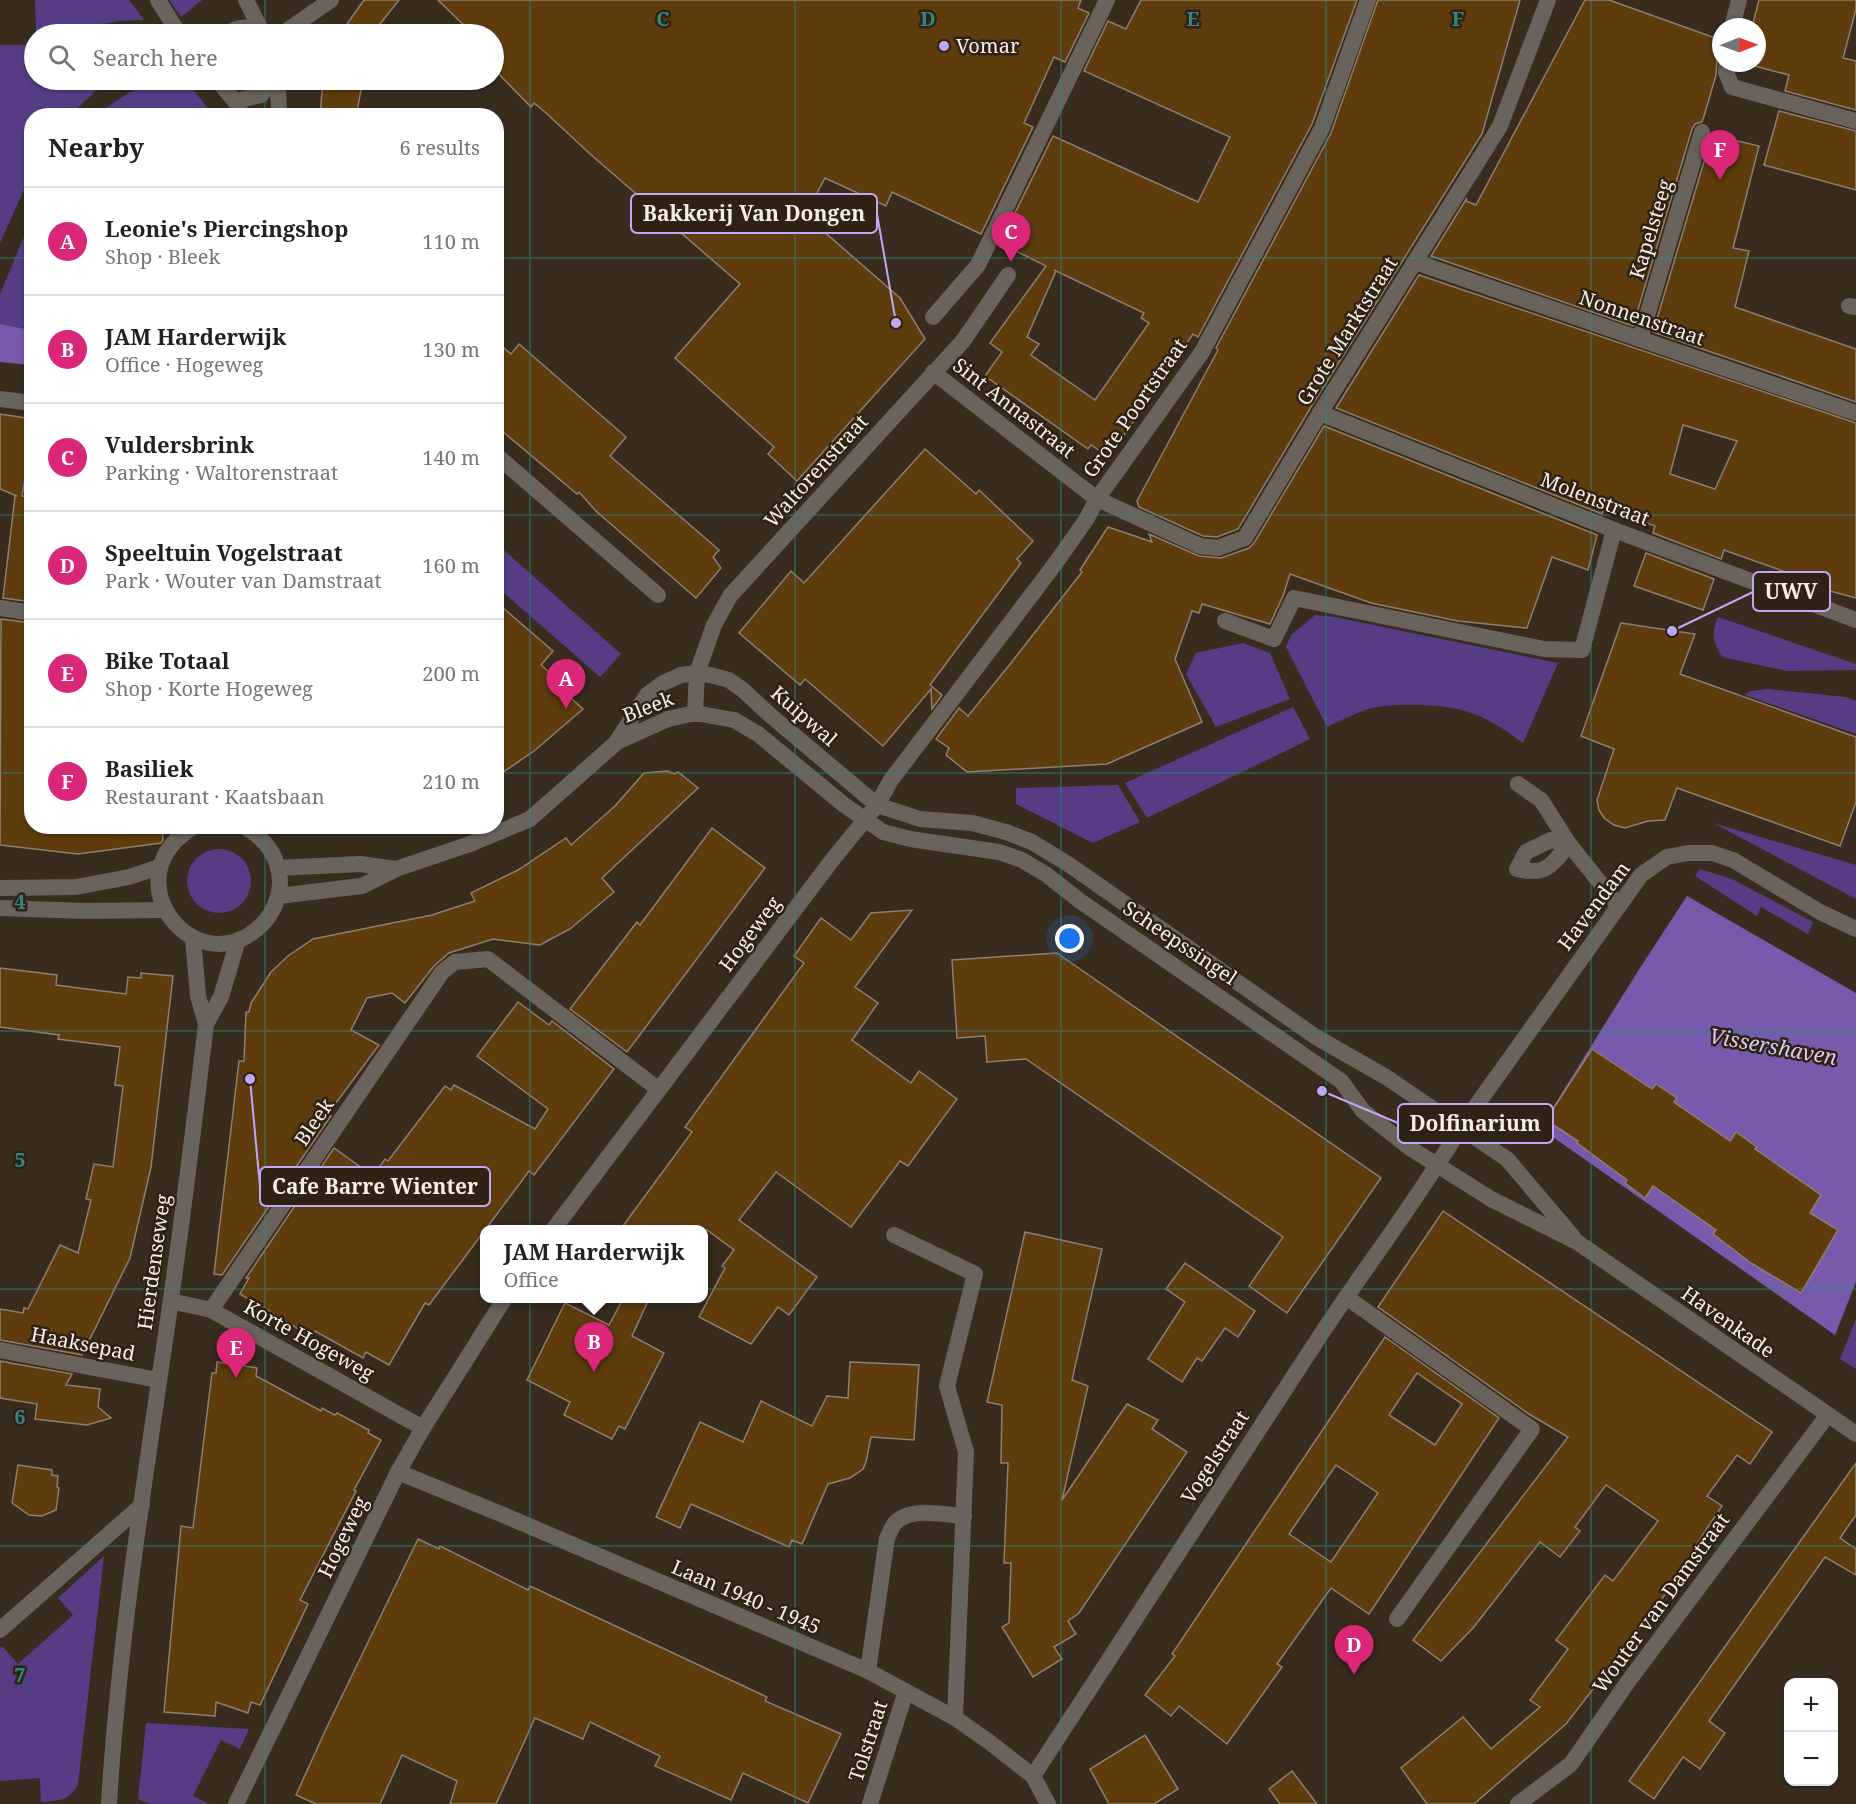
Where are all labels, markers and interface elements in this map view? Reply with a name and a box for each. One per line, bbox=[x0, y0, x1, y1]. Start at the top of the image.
text: C bbox=[656, 5, 670, 32]
text: D bbox=[920, 5, 936, 32]
text: E bbox=[1186, 5, 1200, 32]
text: F bbox=[1452, 5, 1464, 32]
north arrow bbox=[1712, 18, 1766, 72]
search box bbox=[24, 24, 504, 90]
place label: Vomar bbox=[956, 32, 1020, 59]
marker: Vomar bbox=[937, 39, 951, 53]
icon: search bbox=[45, 41, 78, 74]
text: Search here bbox=[93, 42, 218, 72]
text: Nearby bbox=[48, 129, 144, 165]
pin: F bbox=[1700, 130, 1740, 180]
text: 6 results bbox=[400, 134, 480, 161]
street label: Kapelsteeg bbox=[1623, 176, 1679, 282]
callout: Bakkerij Van Dongen bbox=[631, 194, 877, 233]
text: Bakkerij Van Dongen bbox=[643, 199, 865, 227]
pin: C bbox=[992, 212, 1030, 262]
text: Leonie's Piercingshop bbox=[105, 213, 348, 243]
text: A bbox=[60, 228, 75, 255]
text: 110 m bbox=[422, 228, 480, 255]
text: Shop · Bleek bbox=[105, 243, 220, 270]
street label: Grote Marktstraat bbox=[1290, 251, 1403, 410]
street label: Nonnenstraat bbox=[1576, 283, 1708, 352]
text: JAM Harderwijk bbox=[105, 321, 286, 351]
street label: Grote Poortstraat bbox=[1076, 333, 1193, 483]
text: B bbox=[61, 336, 74, 363]
text: 130 m bbox=[422, 336, 480, 363]
text: Office · Hogeweg bbox=[105, 351, 263, 378]
street label: Sint Annastraat bbox=[948, 351, 1081, 464]
street label: Waltorenstraat bbox=[758, 408, 874, 533]
text: Vuldersbrink bbox=[105, 429, 254, 459]
text: C bbox=[61, 444, 74, 471]
text: 140 m bbox=[422, 444, 480, 471]
text: Parking · Waltorenstraat bbox=[105, 459, 338, 486]
street label: Molenstraat bbox=[1537, 465, 1654, 532]
text: Speeltuin Vogelstraat bbox=[105, 537, 343, 567]
text: D bbox=[60, 552, 75, 579]
text: 160 m bbox=[422, 552, 480, 579]
text: Park · Wouter van Damstraat bbox=[105, 567, 381, 594]
callout: UWV bbox=[1753, 572, 1830, 611]
text: UWV bbox=[1765, 577, 1818, 605]
text: Bike Totaal bbox=[105, 645, 230, 675]
text: E bbox=[61, 660, 74, 687]
text: 200 m bbox=[422, 660, 480, 687]
pin: A bbox=[546, 660, 586, 709]
text: Shop · Korte Hogeweg bbox=[105, 675, 313, 702]
street label: Kuipwal bbox=[765, 679, 843, 752]
street label: Bleek bbox=[619, 684, 677, 729]
text: Basiliek bbox=[105, 753, 193, 783]
text: F bbox=[61, 768, 74, 795]
text: 210 m bbox=[422, 768, 480, 795]
text: Restaurant · Kaatsbaan bbox=[105, 783, 325, 810]
street label: Havendam bbox=[1551, 856, 1636, 956]
text: 4 bbox=[14, 888, 26, 915]
street label: Hogeweg bbox=[712, 890, 787, 977]
street label: Scheepssingel bbox=[1118, 894, 1243, 991]
your location bbox=[1055, 924, 1084, 953]
water label: Vissershaven bbox=[1707, 1021, 1840, 1071]
street label: Bleek bbox=[288, 1092, 340, 1151]
callout: Dolfinarium bbox=[1398, 1104, 1553, 1143]
text: Dolfinarium bbox=[1409, 1109, 1541, 1137]
text: 5 bbox=[14, 1146, 26, 1173]
callout: Cafe Barre Wienter bbox=[260, 1167, 490, 1206]
text: Cafe Barre Wienter bbox=[272, 1172, 478, 1200]
street label: Hierdenseweg bbox=[131, 1192, 176, 1331]
popup bbox=[480, 1225, 708, 1303]
text: JAM Harderwijk bbox=[503, 1236, 685, 1266]
text: Office bbox=[503, 1266, 559, 1293]
street label: Havenkade bbox=[1676, 1279, 1780, 1364]
street label: Korte Hogeweg bbox=[239, 1293, 379, 1387]
street label: Haaksepad bbox=[29, 1320, 138, 1367]
pin: B bbox=[574, 1322, 614, 1372]
pin: E bbox=[216, 1328, 256, 1378]
text: 6 bbox=[14, 1403, 26, 1430]
street label: Vogelstraat bbox=[1174, 1405, 1255, 1509]
street label: Hogeweg bbox=[311, 1491, 374, 1582]
street label: Wouter van Damstraat bbox=[1586, 1507, 1735, 1698]
street label: Laan 1940 - 1945 bbox=[668, 1553, 825, 1640]
pin: D bbox=[1334, 1626, 1374, 1675]
text: 7 bbox=[14, 1661, 26, 1688]
map controls bbox=[1784, 1678, 1838, 1786]
button: + bbox=[1784, 1678, 1838, 1732]
street label: Tolstraat bbox=[842, 1697, 893, 1785]
button: − bbox=[1784, 1732, 1838, 1786]

